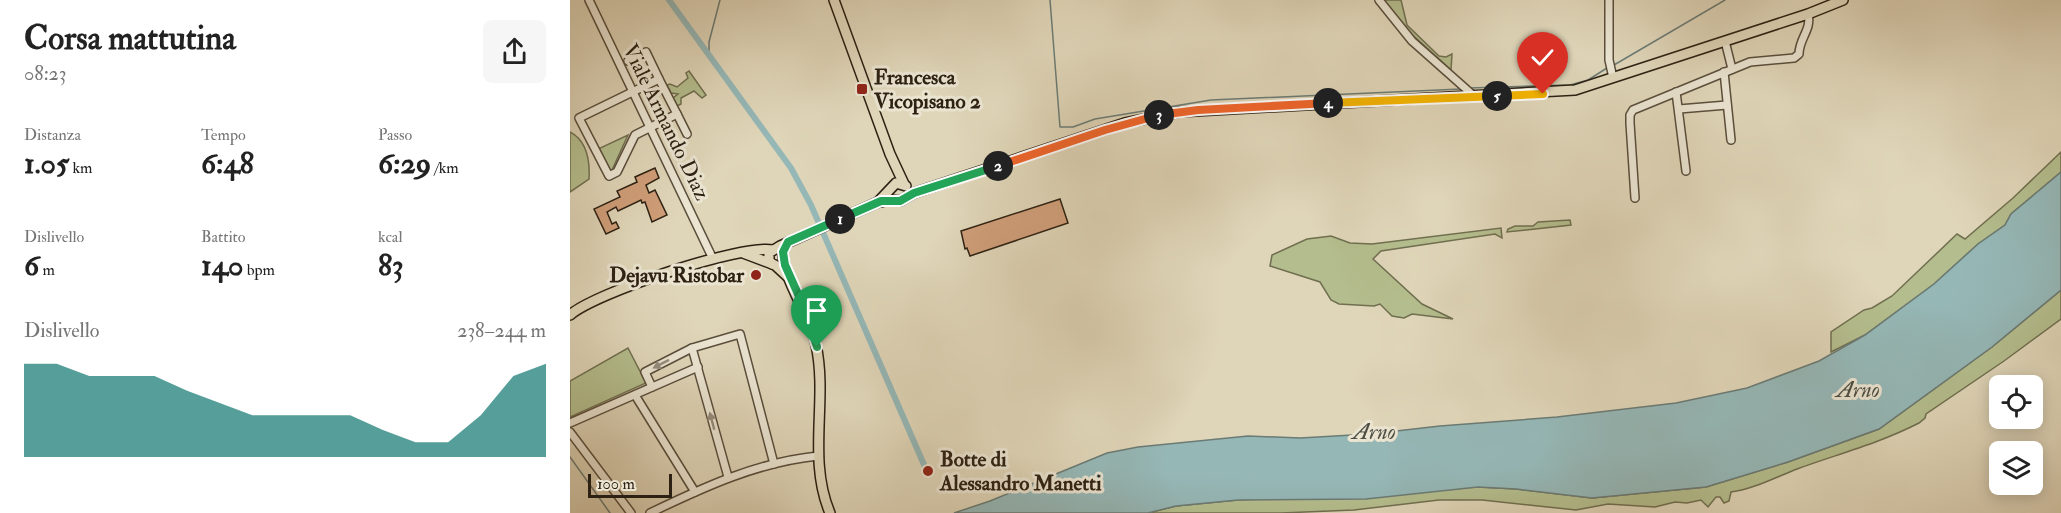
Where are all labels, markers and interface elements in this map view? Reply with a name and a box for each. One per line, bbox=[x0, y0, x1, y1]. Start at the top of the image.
text: Corsa mattutina bbox=[24, 18, 236, 59]
button: share bbox=[483, 20, 546, 83]
pin bbox=[1517, 32, 1568, 94]
street label: Viale Armando Diaz bbox=[616, 39, 716, 205]
icon: check bbox=[1526, 41, 1559, 74]
text: 08:23 bbox=[24, 61, 66, 86]
place label: Francesca Vicopisano 2 bbox=[873, 64, 981, 115]
pin: 5 bbox=[1482, 81, 1512, 111]
marker: Francesca Vicopisano 2 bbox=[855, 82, 869, 96]
text: 5 bbox=[1493, 86, 1501, 106]
pin: 4 bbox=[1313, 88, 1343, 118]
text: 4 bbox=[1324, 93, 1332, 113]
pin: 3 bbox=[1144, 100, 1174, 130]
text: 3 bbox=[1156, 105, 1162, 125]
text: Distanza bbox=[24, 125, 81, 145]
text: Tempo bbox=[201, 125, 246, 145]
text: Passo bbox=[378, 125, 412, 145]
text: 1.05 bbox=[24, 145, 69, 182]
text: 6:48 bbox=[201, 145, 254, 182]
text: 6:29 bbox=[378, 145, 431, 182]
pin: 2 bbox=[983, 151, 1013, 181]
text: 2 bbox=[994, 156, 1002, 176]
text: km bbox=[69, 158, 93, 178]
text: /km bbox=[431, 158, 459, 178]
pin: 1 bbox=[825, 204, 855, 234]
text: 1 bbox=[837, 209, 843, 229]
text: Dislivello bbox=[24, 227, 84, 247]
text: Battito bbox=[201, 227, 245, 247]
text: kcal bbox=[378, 227, 403, 247]
text: 6 bbox=[24, 247, 39, 284]
text: 140 bbox=[201, 247, 243, 284]
text: 83 bbox=[378, 247, 404, 284]
text: m bbox=[39, 260, 55, 280]
text: bpm bbox=[243, 260, 275, 280]
place label: Dejavu Ristobar bbox=[609, 262, 745, 289]
marker: Dejavu Ristobar bbox=[749, 268, 763, 282]
pin bbox=[791, 285, 842, 347]
icon: arrive bbox=[800, 294, 833, 327]
text: Dislivello bbox=[24, 318, 99, 343]
text: 238–244 m bbox=[457, 318, 546, 343]
one-way arrow bbox=[653, 359, 670, 369]
map controls bbox=[1989, 375, 2043, 495]
button: locate bbox=[1989, 375, 2043, 429]
water label: Arno bbox=[1834, 376, 1880, 404]
one-way arrow bbox=[707, 412, 717, 430]
water label: Arno bbox=[1350, 418, 1396, 446]
button: layers bbox=[1989, 441, 2043, 495]
place label: Botte di Alessandro Manetti bbox=[939, 446, 1102, 497]
marker: Botte di Alessandro Manetti bbox=[921, 464, 935, 478]
scale bar bbox=[588, 471, 672, 498]
text: 100 m bbox=[597, 474, 635, 494]

